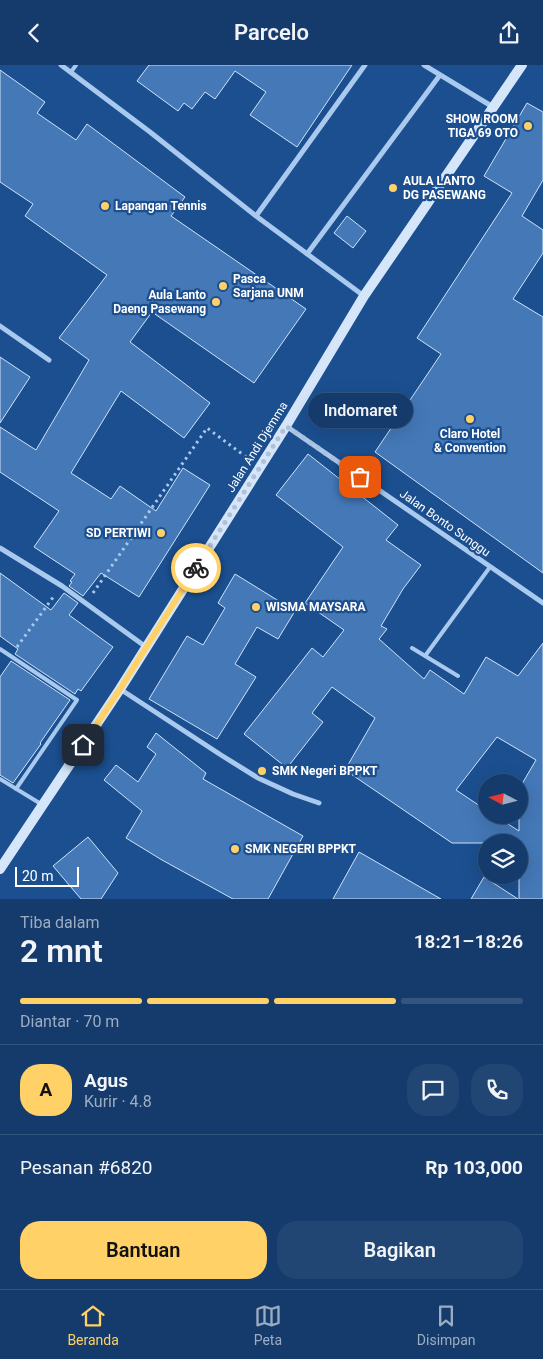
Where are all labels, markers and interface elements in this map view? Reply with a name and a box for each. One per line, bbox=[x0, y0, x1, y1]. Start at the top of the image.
icon: back bbox=[20, 19, 48, 47]
icon: share bbox=[495, 19, 523, 47]
text: Parcelo bbox=[234, 20, 309, 45]
place label: SHOW ROOM TIGA 69 OTO bbox=[446, 112, 518, 140]
marker: SHOW ROOM TIGA 69 OTO bbox=[522, 120, 534, 132]
place label: AULA LANTO DG PASEWANG bbox=[403, 174, 486, 202]
marker: AULA LANTO DG PASEWANG bbox=[387, 182, 399, 194]
place label: Lapangan Tennis bbox=[115, 199, 207, 213]
marker: Lapangan Tennis bbox=[99, 200, 111, 212]
place label: Pasca Sarjana UNM bbox=[233, 272, 304, 300]
marker: Pasca Sarjana UNM bbox=[217, 280, 229, 292]
place label: Aula Lanto Daeng Pasewang bbox=[113, 288, 206, 316]
marker: Aula Lanto Daeng Pasewang bbox=[210, 296, 222, 308]
callout: Indomaret bbox=[308, 392, 412, 427]
street label: Jalan Andi Djemma bbox=[224, 399, 290, 495]
text: Indomaret bbox=[324, 401, 397, 420]
marker: Claro Hotel & Convention bbox=[464, 413, 476, 425]
place label: Claro Hotel & Convention bbox=[434, 427, 506, 455]
pin bbox=[339, 456, 381, 498]
icon: bag bbox=[346, 463, 374, 491]
street label: Jalan Bonto Sunggu bbox=[397, 487, 493, 559]
place label: SD PERTIWI bbox=[86, 526, 151, 540]
marker: SD PERTIWI bbox=[155, 527, 167, 539]
courier bbox=[171, 543, 221, 593]
icon: bike bbox=[182, 554, 210, 582]
place label: WISMA MAYSARA bbox=[266, 600, 366, 614]
marker: WISMA MAYSARA bbox=[250, 601, 262, 613]
pin bbox=[62, 724, 104, 766]
icon: home bbox=[69, 731, 97, 759]
place label: SMK Negeri BPPKT bbox=[272, 764, 378, 778]
marker: SMK Negeri BPPKT bbox=[256, 765, 268, 777]
north arrow bbox=[478, 774, 528, 824]
map controls bbox=[478, 774, 528, 884]
button: layers bbox=[478, 834, 528, 884]
place label: SMK NEGERI BPPKT bbox=[245, 842, 357, 856]
marker: SMK NEGERI BPPKT bbox=[229, 843, 241, 855]
scale bar bbox=[15, 864, 79, 887]
text: 20 m bbox=[22, 868, 54, 884]
text: Tiba dalam bbox=[20, 913, 99, 932]
text: 18:21–18:26 bbox=[414, 930, 523, 953]
text: 2 mnt bbox=[20, 932, 103, 970]
text: Diantar · 70 m bbox=[20, 1012, 119, 1031]
button: chat bbox=[407, 1064, 459, 1116]
button: phone bbox=[471, 1064, 523, 1116]
text: Agus bbox=[84, 1069, 128, 1092]
text: A bbox=[40, 1078, 52, 1101]
text: Kurir · 4.8 bbox=[84, 1092, 152, 1111]
text: Pesanan #6820 bbox=[20, 1156, 153, 1179]
text: Rp 103,000 bbox=[425, 1156, 523, 1179]
button: Bantuan bbox=[20, 1221, 267, 1279]
button: Bagikan bbox=[277, 1221, 523, 1279]
tab: Beranda bbox=[67, 1302, 119, 1348]
tab: Peta bbox=[254, 1302, 282, 1348]
tab: Disimpan bbox=[417, 1302, 476, 1348]

